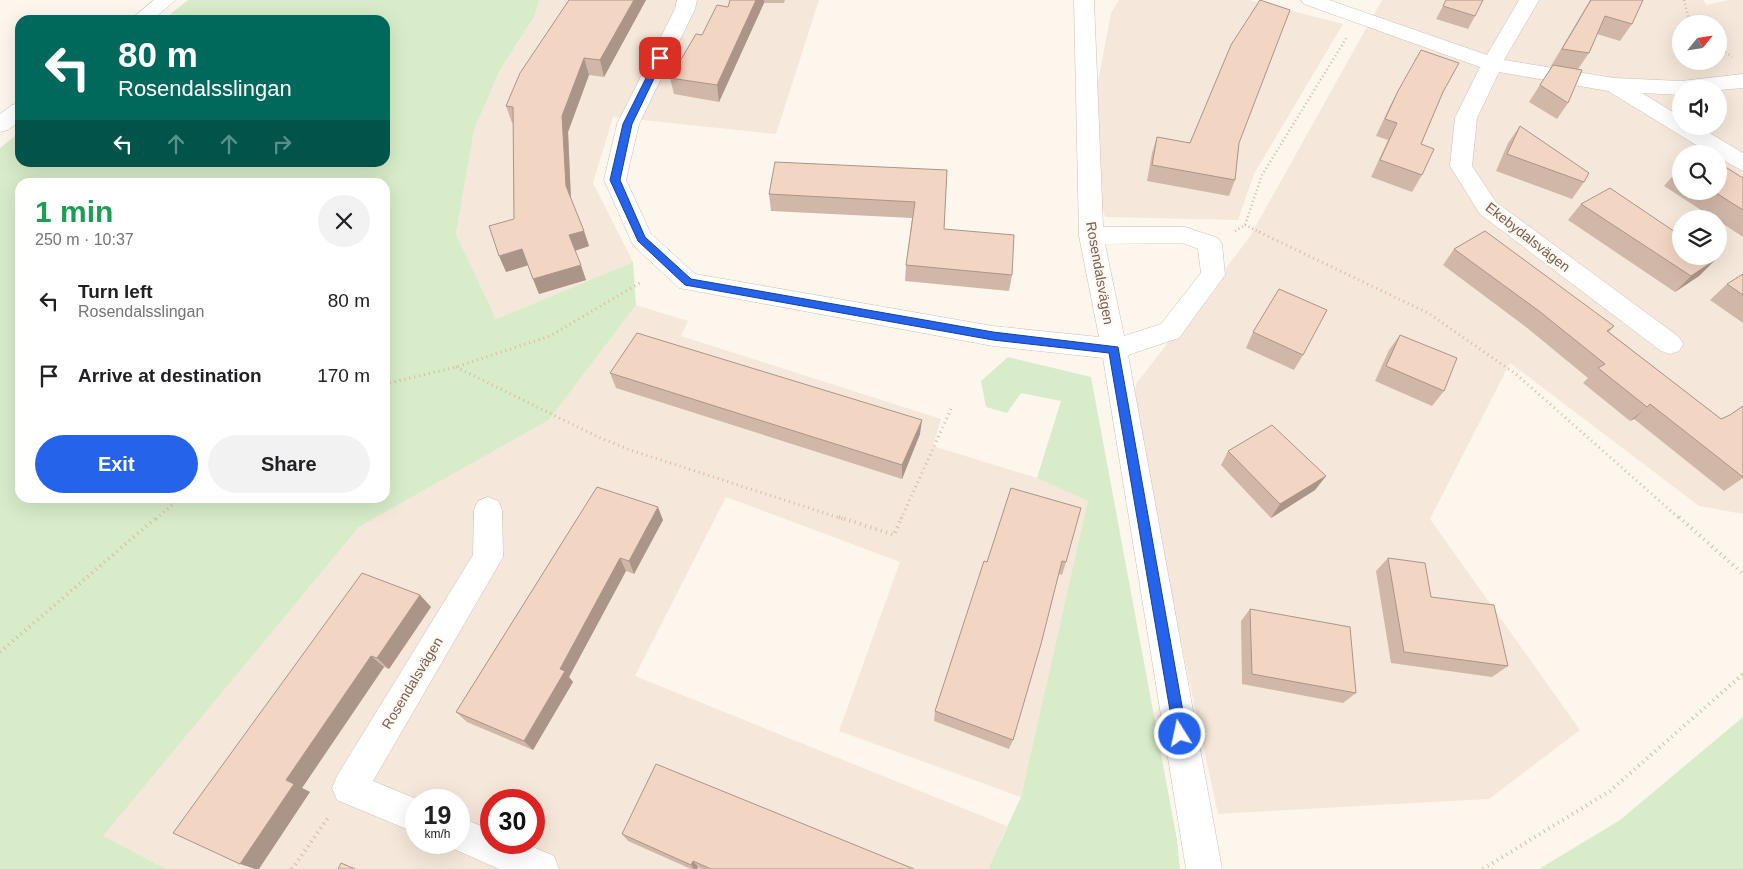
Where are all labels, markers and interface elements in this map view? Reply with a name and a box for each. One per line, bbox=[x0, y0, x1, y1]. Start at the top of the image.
north arrow bbox=[1672, 15, 1728, 70]
map controls bbox=[1672, 15, 1727, 265]
icon: left bbox=[35, 35, 100, 100]
text: 80 m bbox=[118, 35, 198, 74]
pin bbox=[639, 37, 681, 79]
icon: arrive bbox=[646, 44, 674, 72]
text: Rosendalsslingan bbox=[118, 76, 292, 101]
button: sound bbox=[1672, 80, 1727, 135]
icon: left bbox=[109, 130, 137, 158]
icon: ahead bbox=[162, 130, 190, 158]
icon: ahead bbox=[215, 130, 243, 158]
icon: right bbox=[268, 130, 296, 158]
button: search bbox=[1672, 145, 1727, 200]
text: 1 min bbox=[35, 195, 113, 228]
button: close bbox=[318, 195, 370, 247]
street label: Ekebydalsvägen bbox=[1483, 199, 1573, 275]
button: layers bbox=[1672, 210, 1727, 265]
street label: Rosendalsvägen bbox=[1083, 220, 1117, 326]
text: 250 m · 10:37 bbox=[35, 231, 134, 248]
text: Turn left bbox=[78, 281, 153, 302]
icon: left bbox=[35, 287, 63, 315]
text: 80 m bbox=[328, 290, 370, 311]
text: Rosendalsslingan bbox=[78, 303, 204, 320]
icon: arrive bbox=[35, 362, 63, 390]
text: Arrive at destination bbox=[78, 365, 262, 386]
text: 170 m bbox=[317, 365, 370, 386]
button: Exit bbox=[35, 435, 198, 493]
button: Share bbox=[208, 435, 370, 493]
street label: Rosendalsvägen bbox=[378, 634, 446, 732]
position arrow bbox=[1153, 707, 1205, 759]
speed limit sign: 30 bbox=[480, 789, 545, 854]
text: 19 bbox=[424, 801, 451, 829]
text: km/h bbox=[424, 827, 451, 841]

